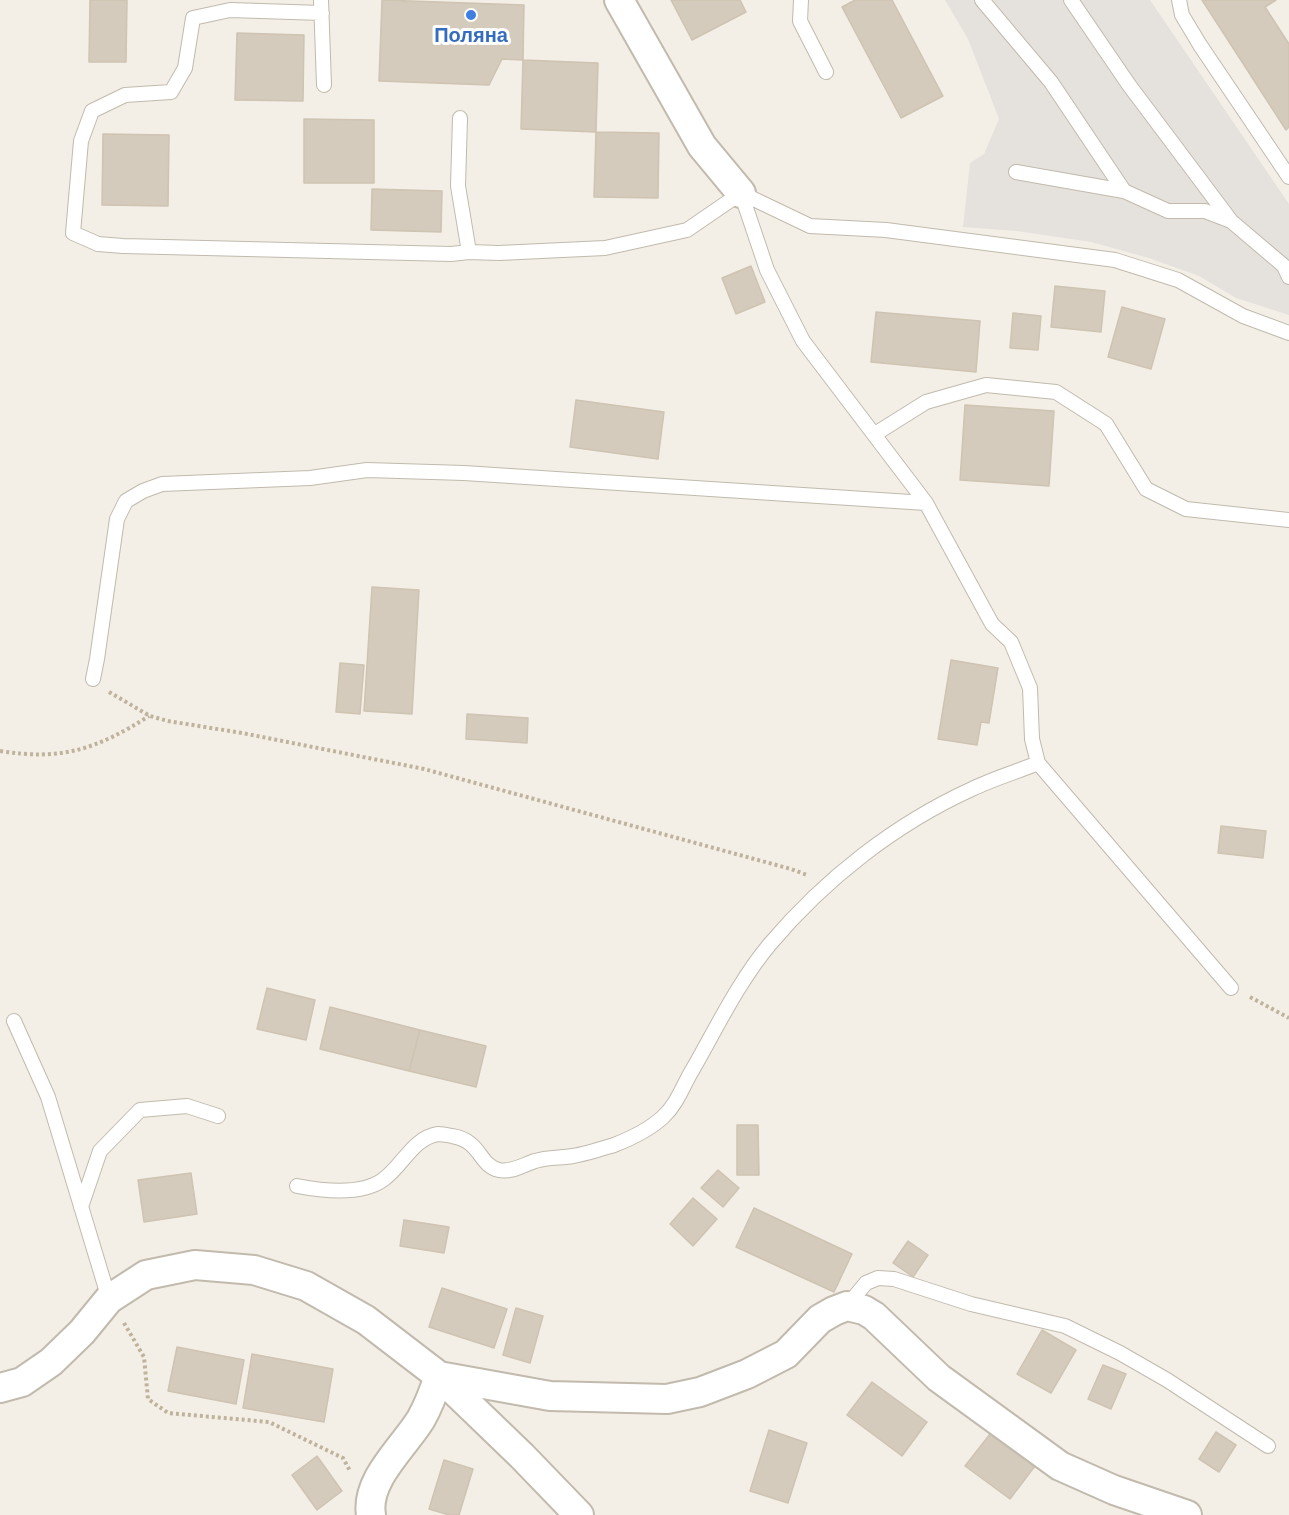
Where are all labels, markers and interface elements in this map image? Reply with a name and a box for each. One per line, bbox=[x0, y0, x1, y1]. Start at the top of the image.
marker: Поляна bbox=[464, 8, 478, 22]
place label: Поляна bbox=[434, 24, 508, 48]

